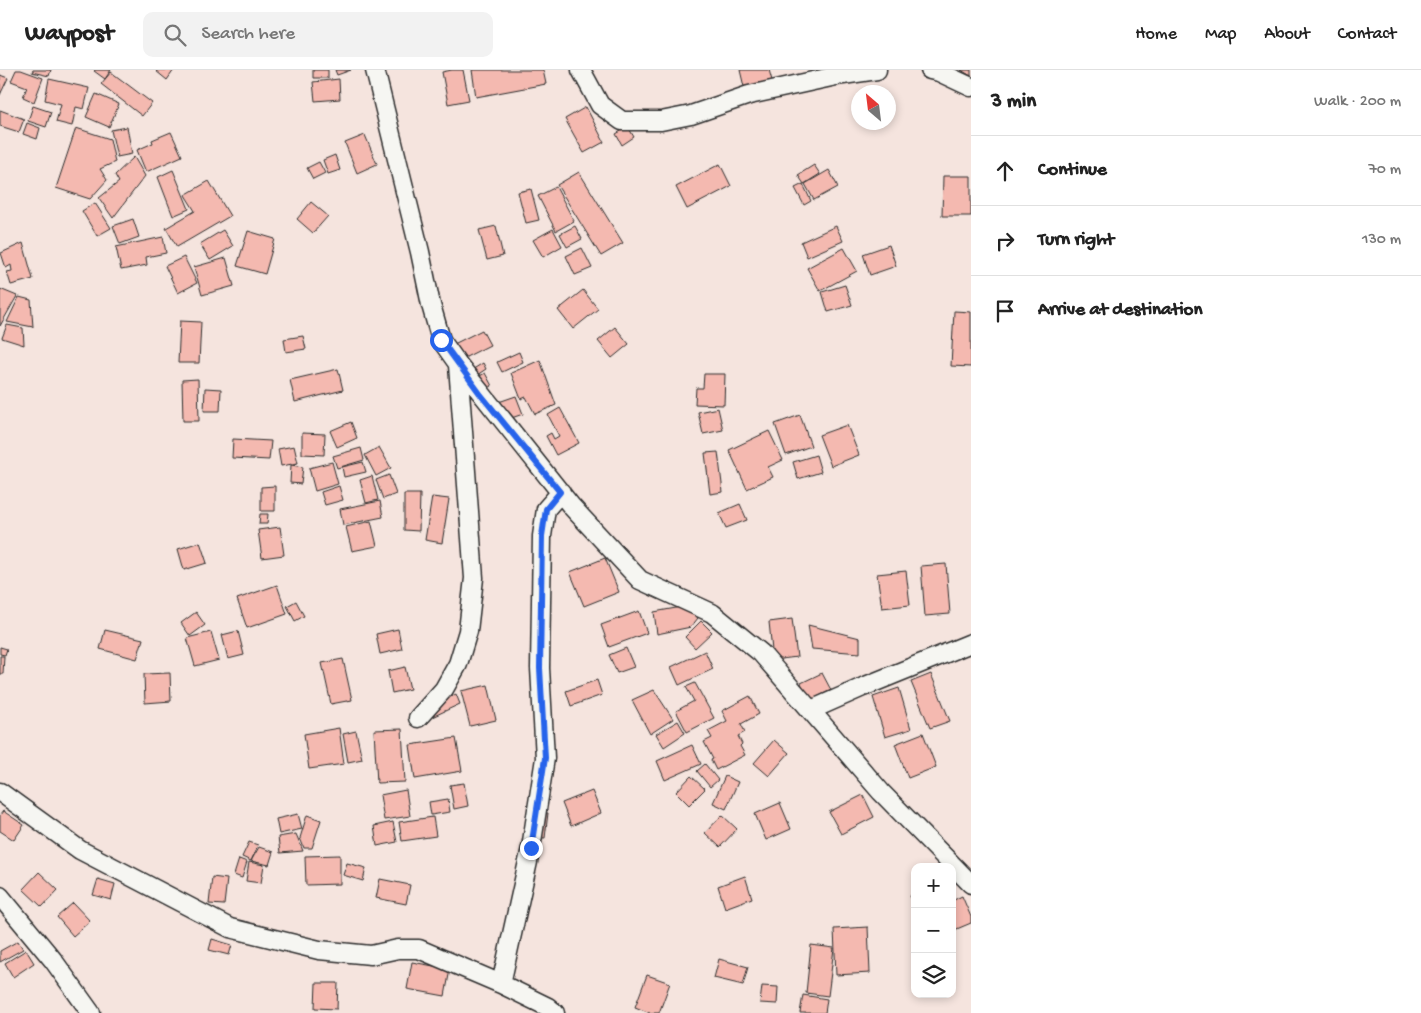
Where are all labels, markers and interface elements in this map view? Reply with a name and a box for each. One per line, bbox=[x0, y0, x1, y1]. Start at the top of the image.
search box bbox=[143, 12, 493, 57]
text: Waypost bbox=[25, 20, 113, 49]
icon: search bbox=[161, 21, 189, 49]
text: Search here bbox=[201, 23, 295, 46]
text: Home bbox=[1135, 24, 1177, 45]
text: Map bbox=[1205, 24, 1236, 45]
text: About bbox=[1264, 24, 1310, 45]
text: Contact bbox=[1338, 24, 1396, 45]
north arrow bbox=[851, 85, 896, 130]
text: 3 min bbox=[991, 90, 1036, 115]
text: Walk · 200 m bbox=[1314, 93, 1401, 112]
icon: ahead bbox=[991, 157, 1019, 185]
text: Continue bbox=[1038, 159, 1107, 182]
text: 70 m bbox=[1368, 161, 1401, 180]
icon: right bbox=[991, 227, 1019, 255]
text: Turn right bbox=[1038, 229, 1114, 252]
text: 130 m bbox=[1362, 231, 1401, 250]
icon: arrive bbox=[991, 297, 1019, 325]
text: Arrive at destination bbox=[1038, 299, 1202, 322]
route start bbox=[430, 329, 453, 352]
route end bbox=[520, 837, 543, 860]
map controls bbox=[911, 863, 956, 998]
button: + bbox=[911, 863, 956, 908]
button: − bbox=[911, 908, 956, 953]
button: layers bbox=[911, 953, 956, 998]

